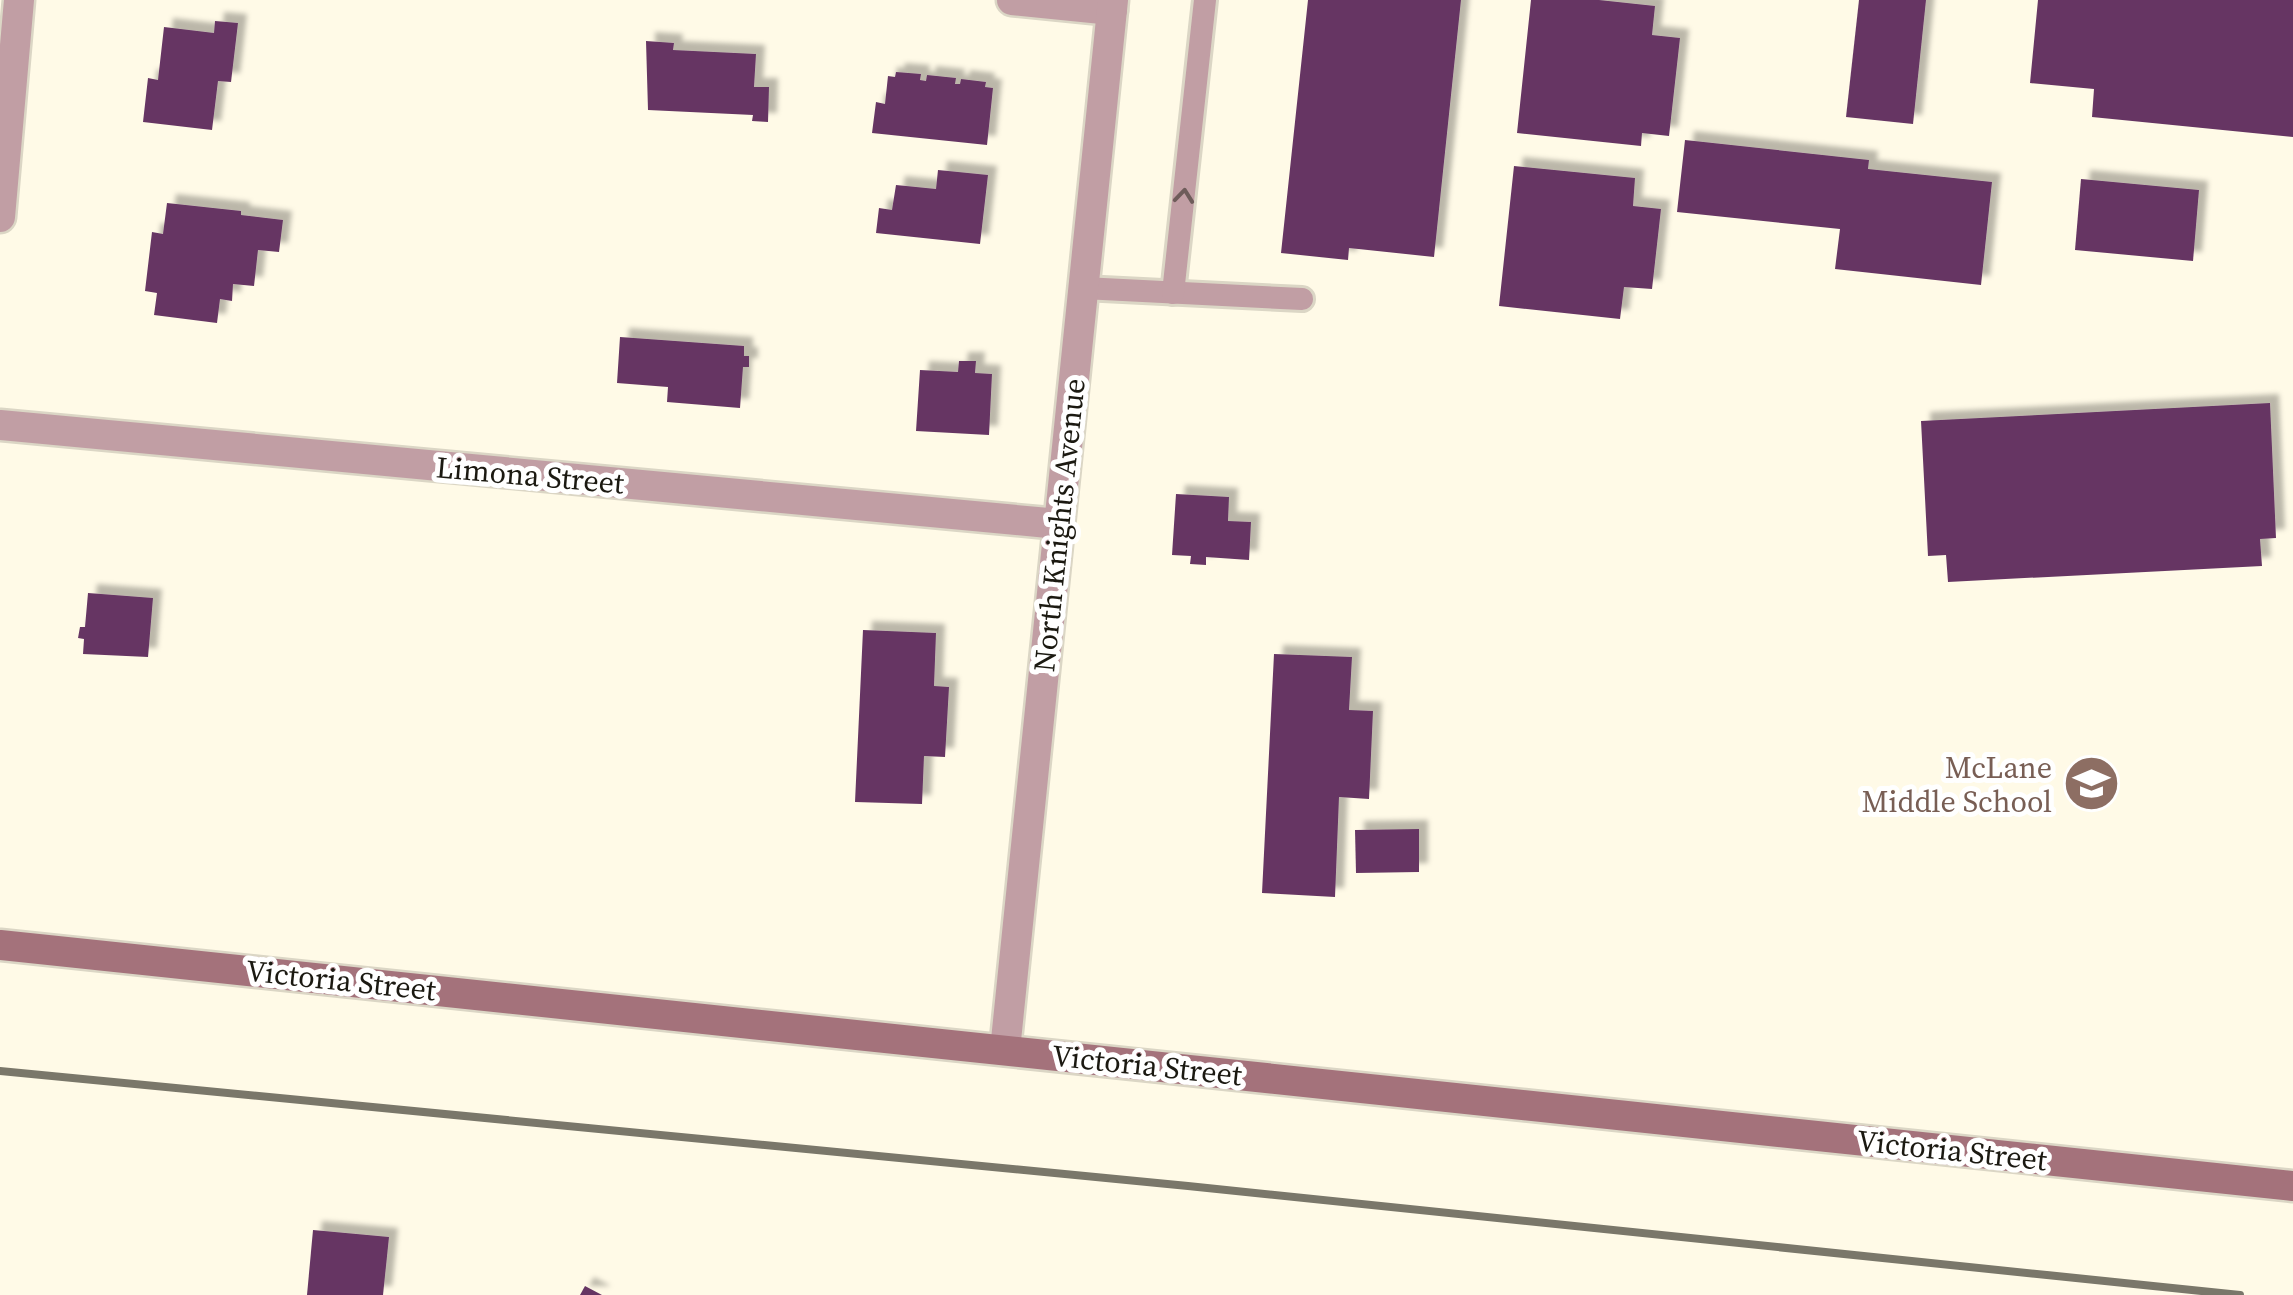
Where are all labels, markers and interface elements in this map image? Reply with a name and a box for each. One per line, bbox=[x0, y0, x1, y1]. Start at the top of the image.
one-way arrow bbox=[1172, 187, 1194, 203]
street label: North Knights Avenue bbox=[1023, 376, 1095, 674]
street label: Limona Street bbox=[434, 446, 626, 504]
place label: McLane Middle School bbox=[1861, 747, 2052, 822]
school or university icon: McLane Middle School bbox=[2061, 754, 2121, 814]
street label: Victoria Street bbox=[244, 950, 438, 1010]
street label: Victoria Street bbox=[1050, 1035, 1244, 1095]
street label: Victoria Street bbox=[1855, 1120, 2049, 1180]

